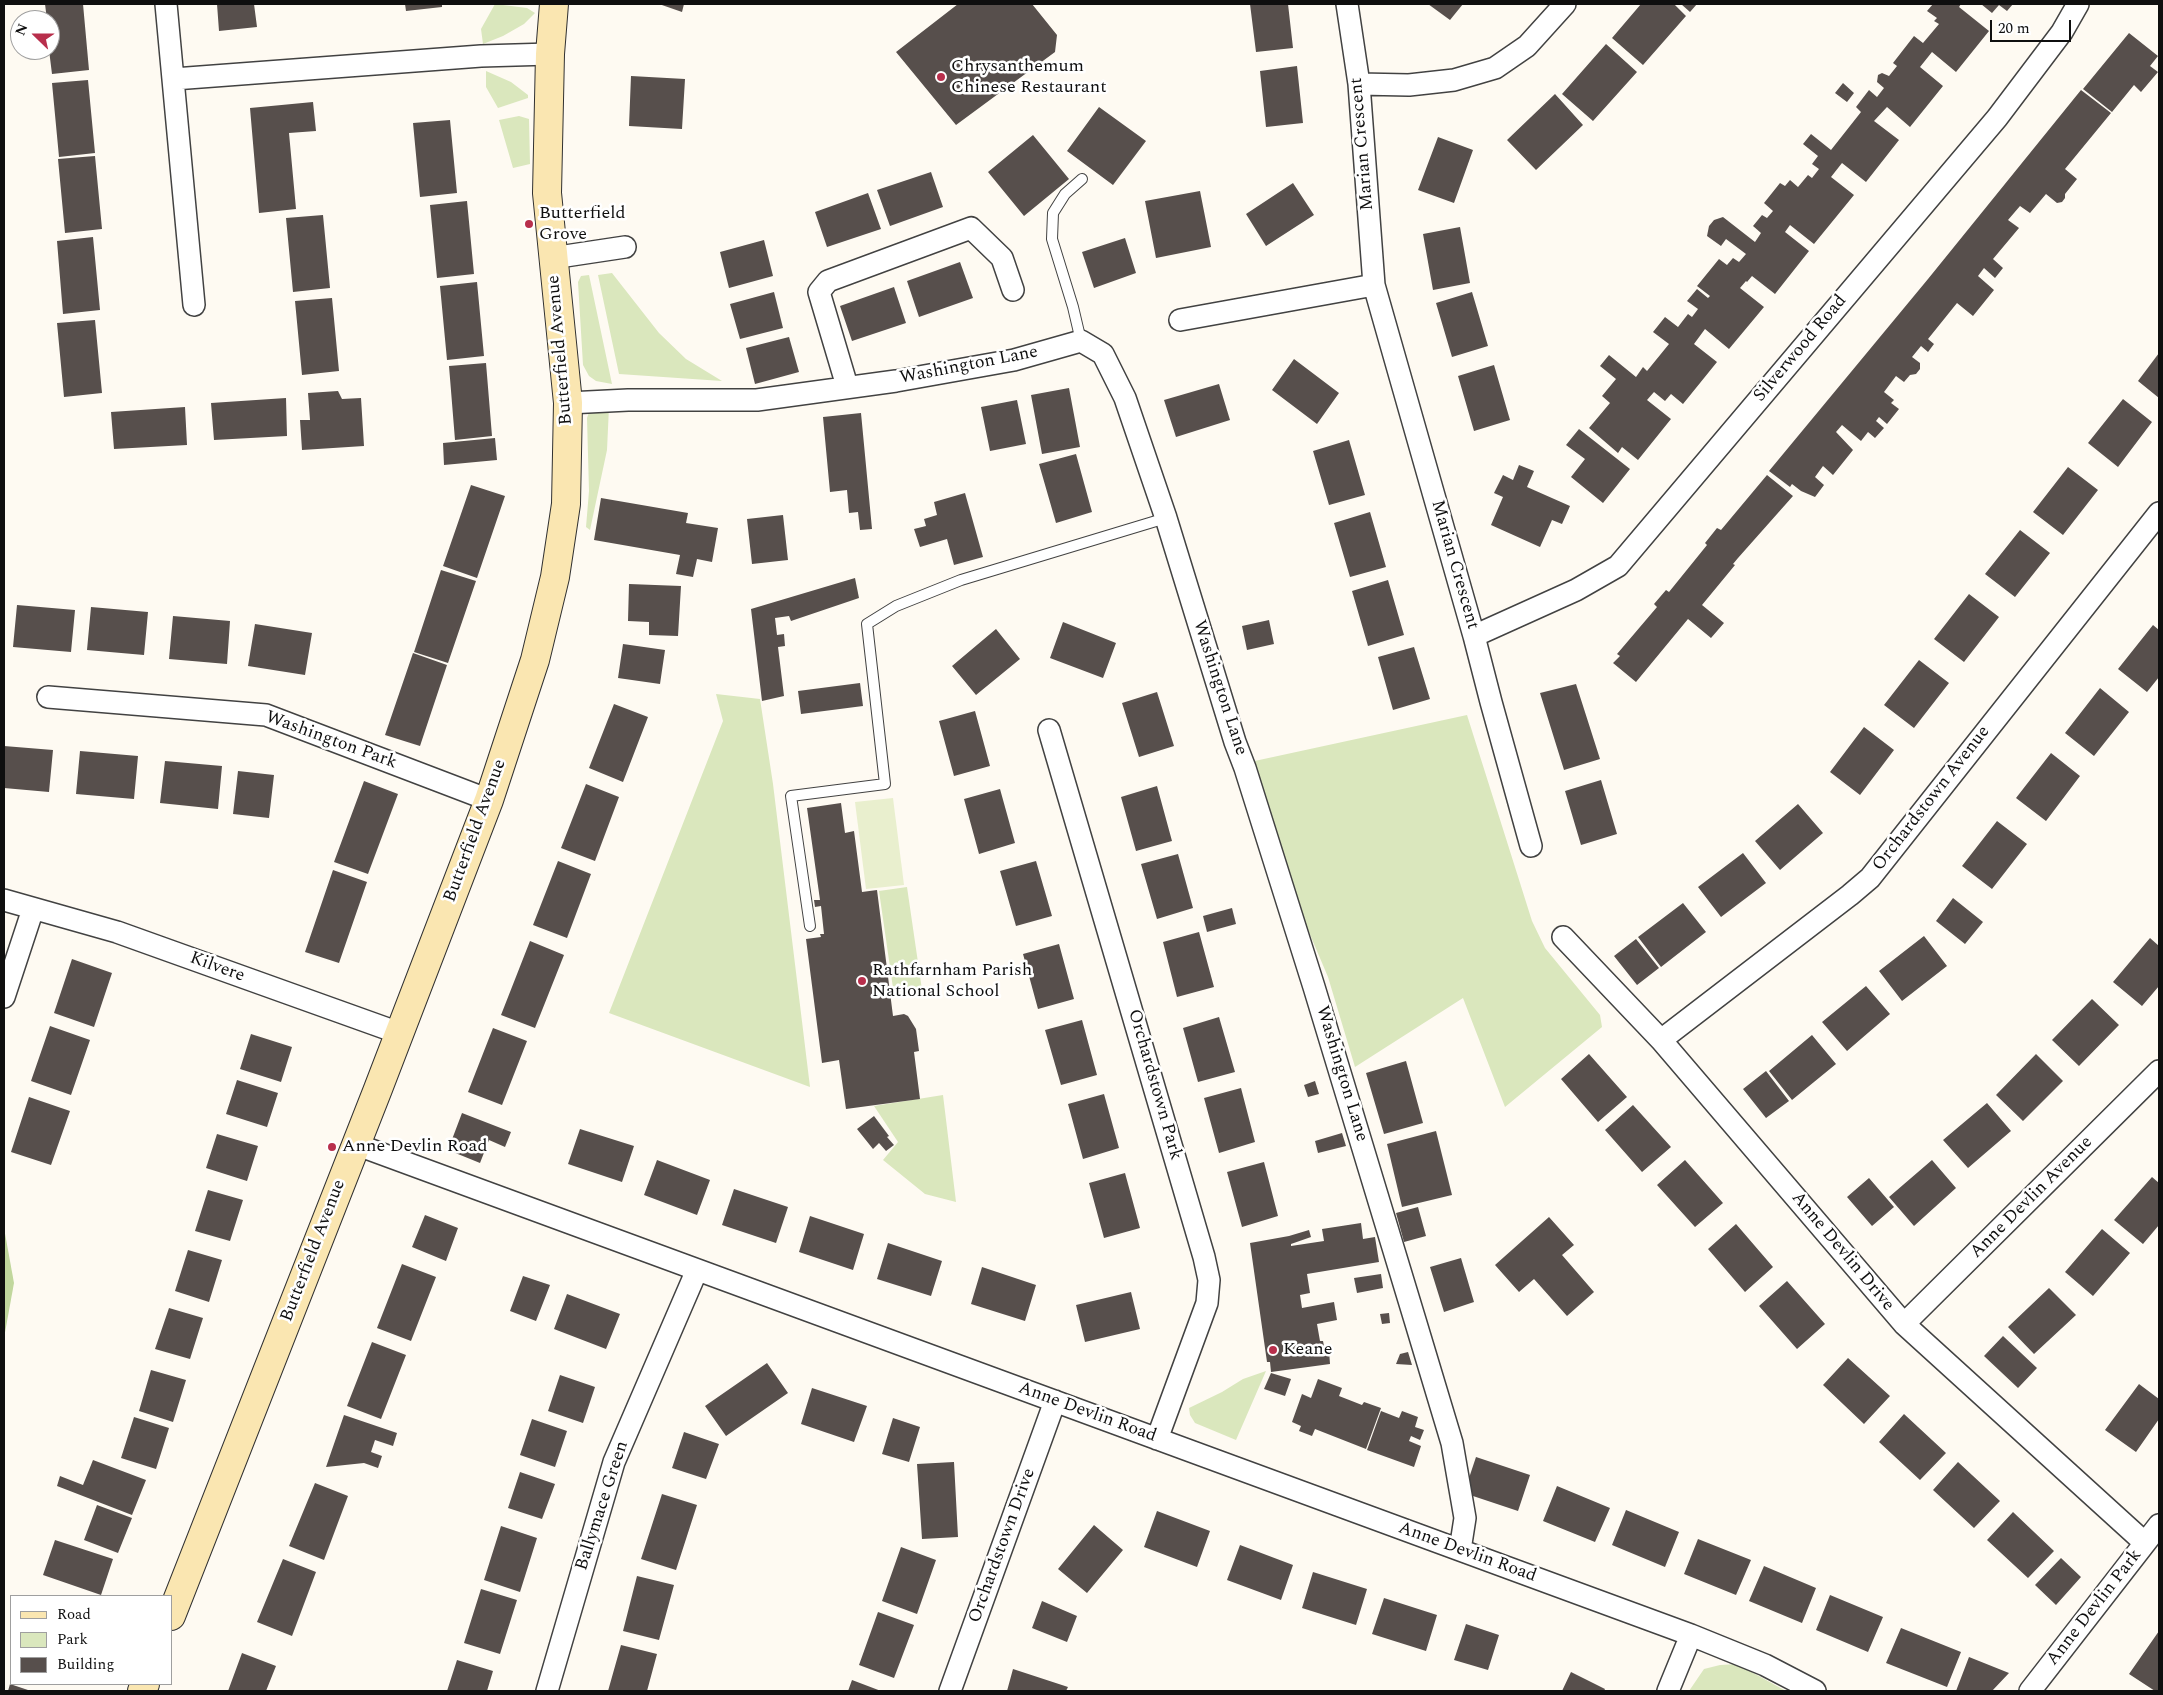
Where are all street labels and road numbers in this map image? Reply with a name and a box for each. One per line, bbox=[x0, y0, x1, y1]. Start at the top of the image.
street label: Marian Crescent bbox=[1346, 77, 1380, 211]
street label: Butterfield Avenue bbox=[544, 274, 578, 426]
street label: Silverwood Road bbox=[1750, 291, 1852, 407]
street label: Washington Lane bbox=[898, 342, 1040, 390]
street label: Marian Crescent bbox=[1425, 498, 1483, 632]
street label: Washington Lane bbox=[1187, 618, 1251, 758]
street label: Washington Park bbox=[262, 707, 400, 775]
street label: Orchardstown Avenue bbox=[1869, 722, 1995, 876]
street label: Butterfield Avenue bbox=[440, 757, 512, 905]
street label: Kilvere bbox=[187, 948, 247, 988]
street label: Washington Lane bbox=[1310, 1004, 1372, 1144]
street label: Orchardstown Park bbox=[1122, 1007, 1186, 1163]
street label: Anne Devlin Avenue bbox=[1966, 1132, 2098, 1264]
street label: Butterfield Avenue bbox=[277, 1177, 351, 1325]
street label: Anne Devlin Drive bbox=[1786, 1188, 1898, 1316]
street label: Anne Devlin Road bbox=[1015, 1378, 1159, 1448]
street label: Ballymace Green bbox=[572, 1439, 634, 1573]
street label: Orchardstown Drive bbox=[965, 1466, 1041, 1626]
street label: Anne Devlin Road bbox=[1395, 1518, 1539, 1588]
street label: Anne Devlin Park bbox=[2043, 1545, 2147, 1671]

